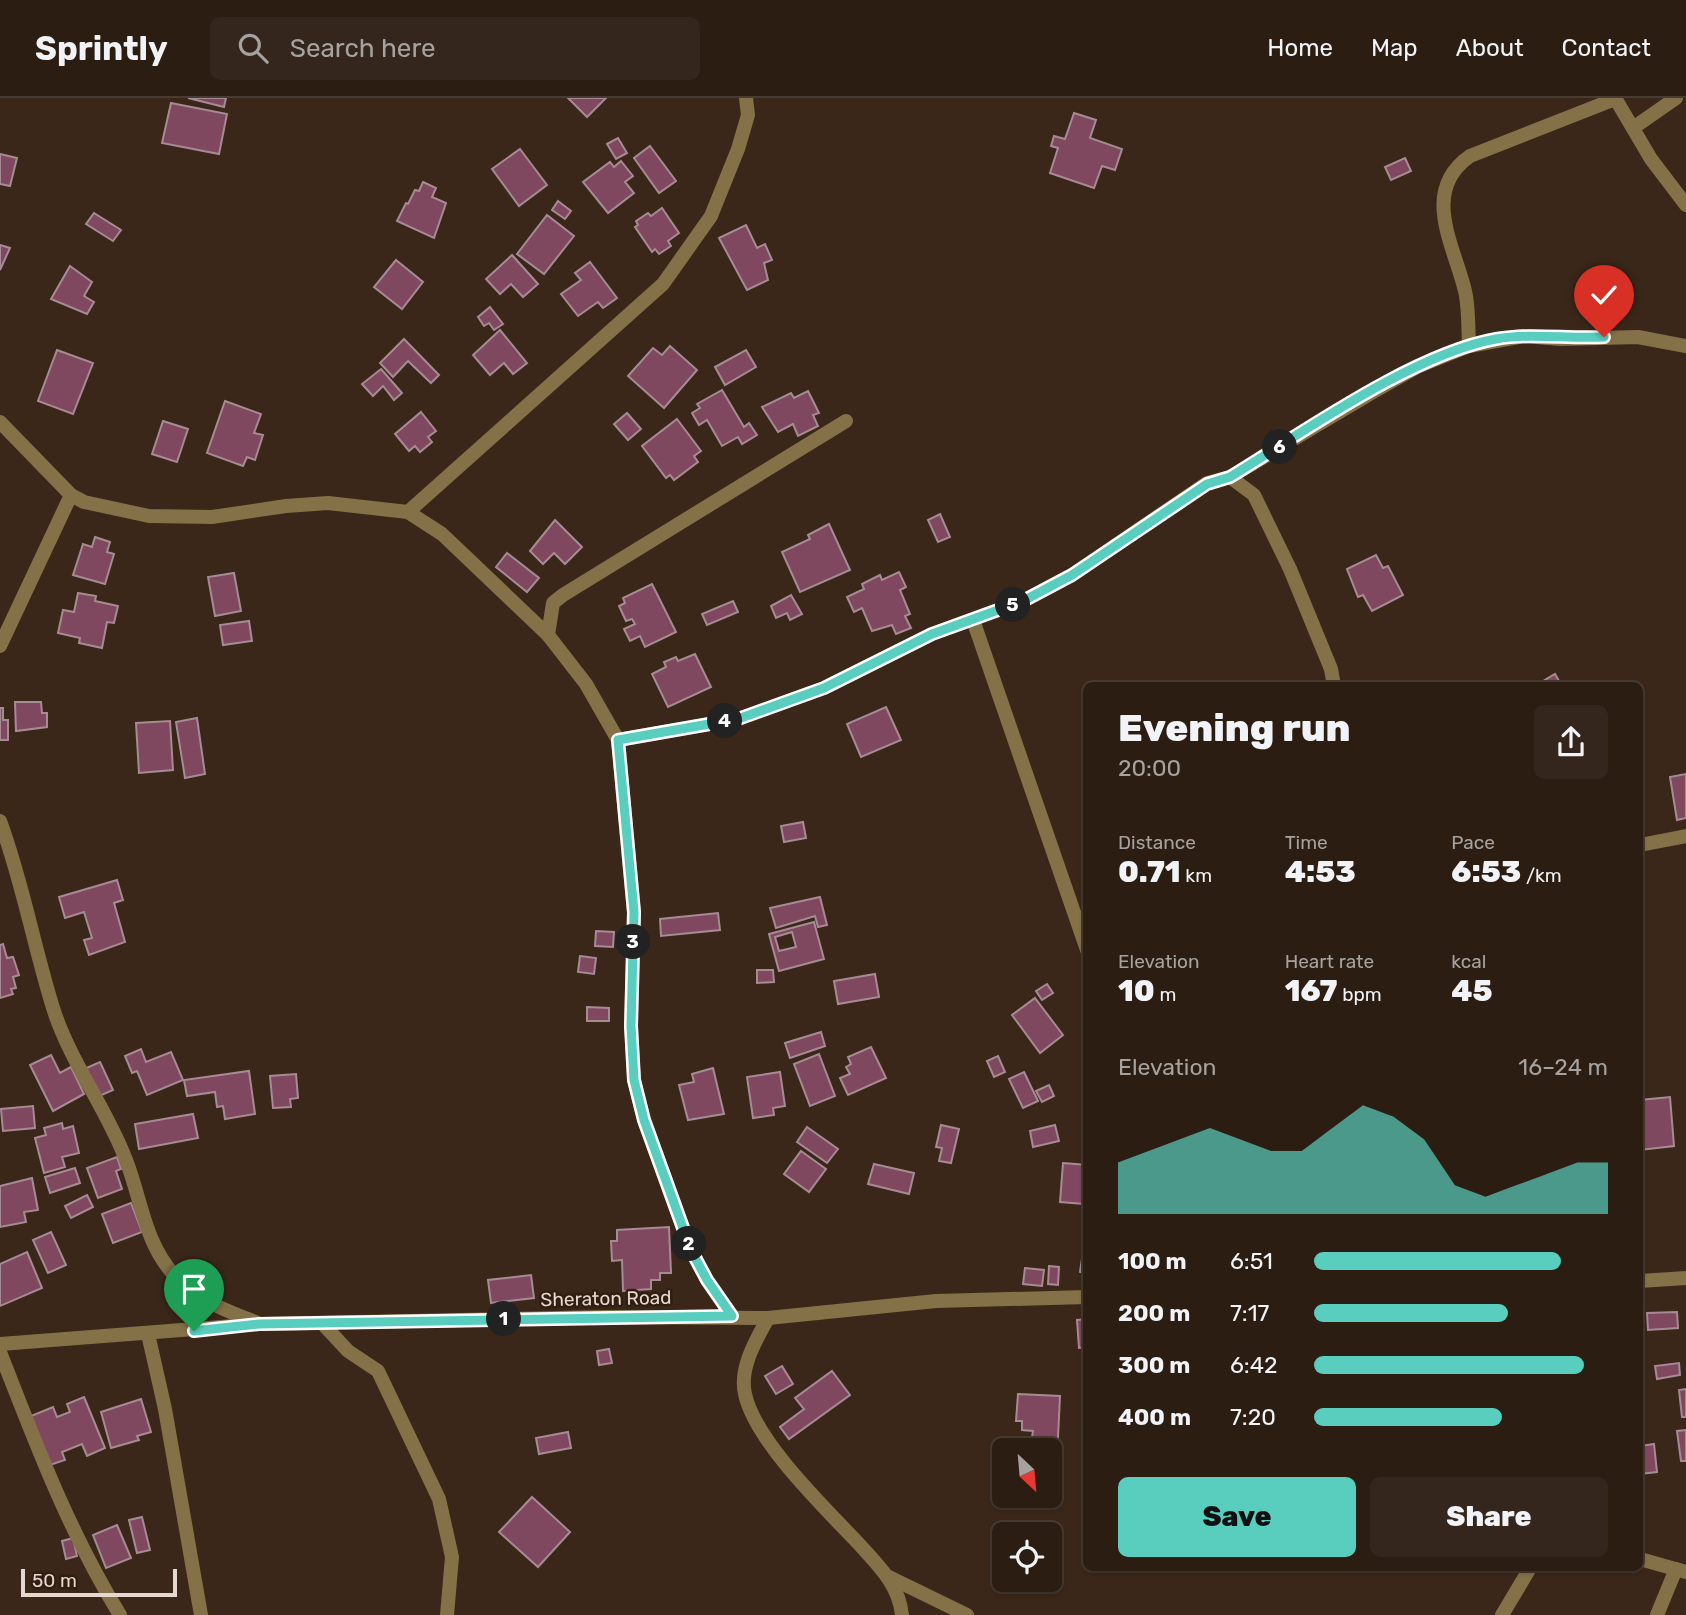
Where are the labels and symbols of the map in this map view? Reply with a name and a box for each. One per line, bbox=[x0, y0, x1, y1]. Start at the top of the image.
pin bbox=[1574, 265, 1634, 337]
pin: 6 bbox=[1262, 430, 1298, 464]
pin: 5 bbox=[996, 588, 1030, 622]
pin: 4 bbox=[708, 704, 742, 738]
pin: 3 bbox=[616, 924, 650, 960]
pin: 2 bbox=[672, 1226, 706, 1262]
pin bbox=[164, 1259, 224, 1331]
street label: Sheraton Road bbox=[540, 1286, 672, 1311]
pin: 1 bbox=[486, 1302, 522, 1336]
north arrow bbox=[992, 1438, 1062, 1508]
scale bar bbox=[21, 1566, 177, 1598]

